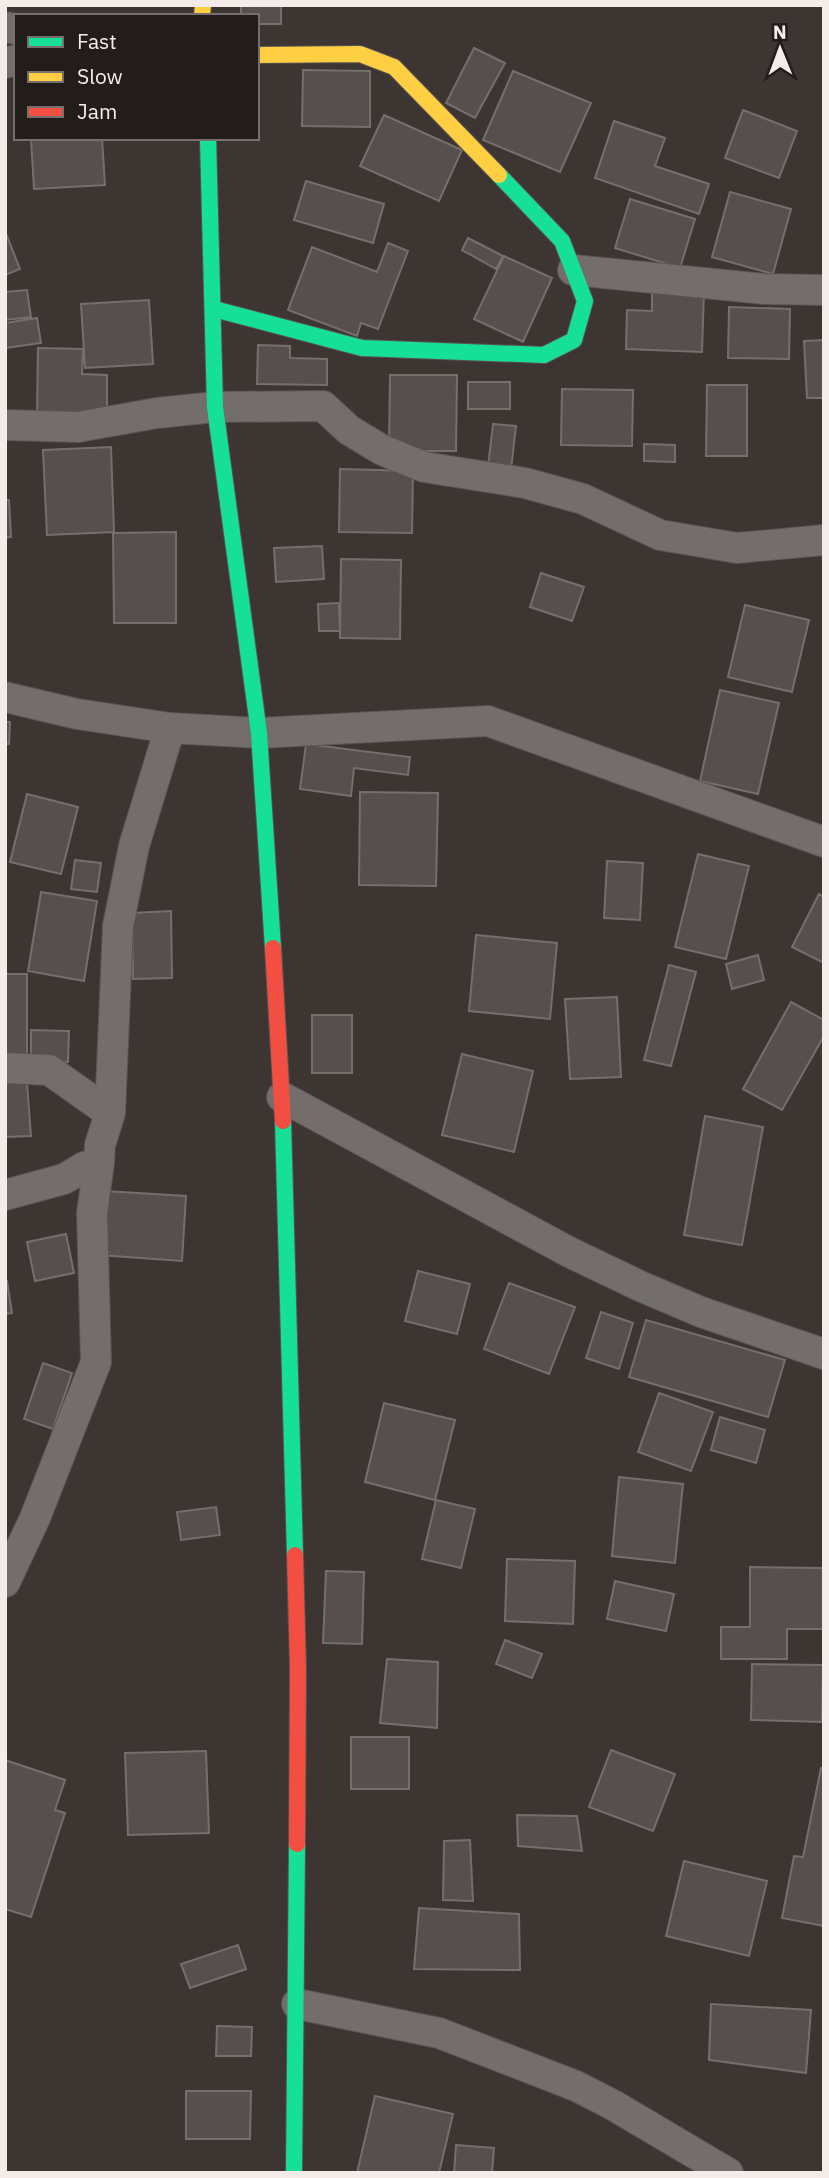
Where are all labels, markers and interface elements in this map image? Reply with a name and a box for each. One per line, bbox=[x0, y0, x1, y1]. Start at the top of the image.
legend bbox=[14, 14, 259, 140]
north arrow bbox=[745, 14, 815, 84]
text: N bbox=[773, 20, 787, 44]
text: Fast bbox=[77, 27, 117, 55]
text: Slow bbox=[77, 62, 123, 90]
text: Jam bbox=[77, 97, 117, 125]

